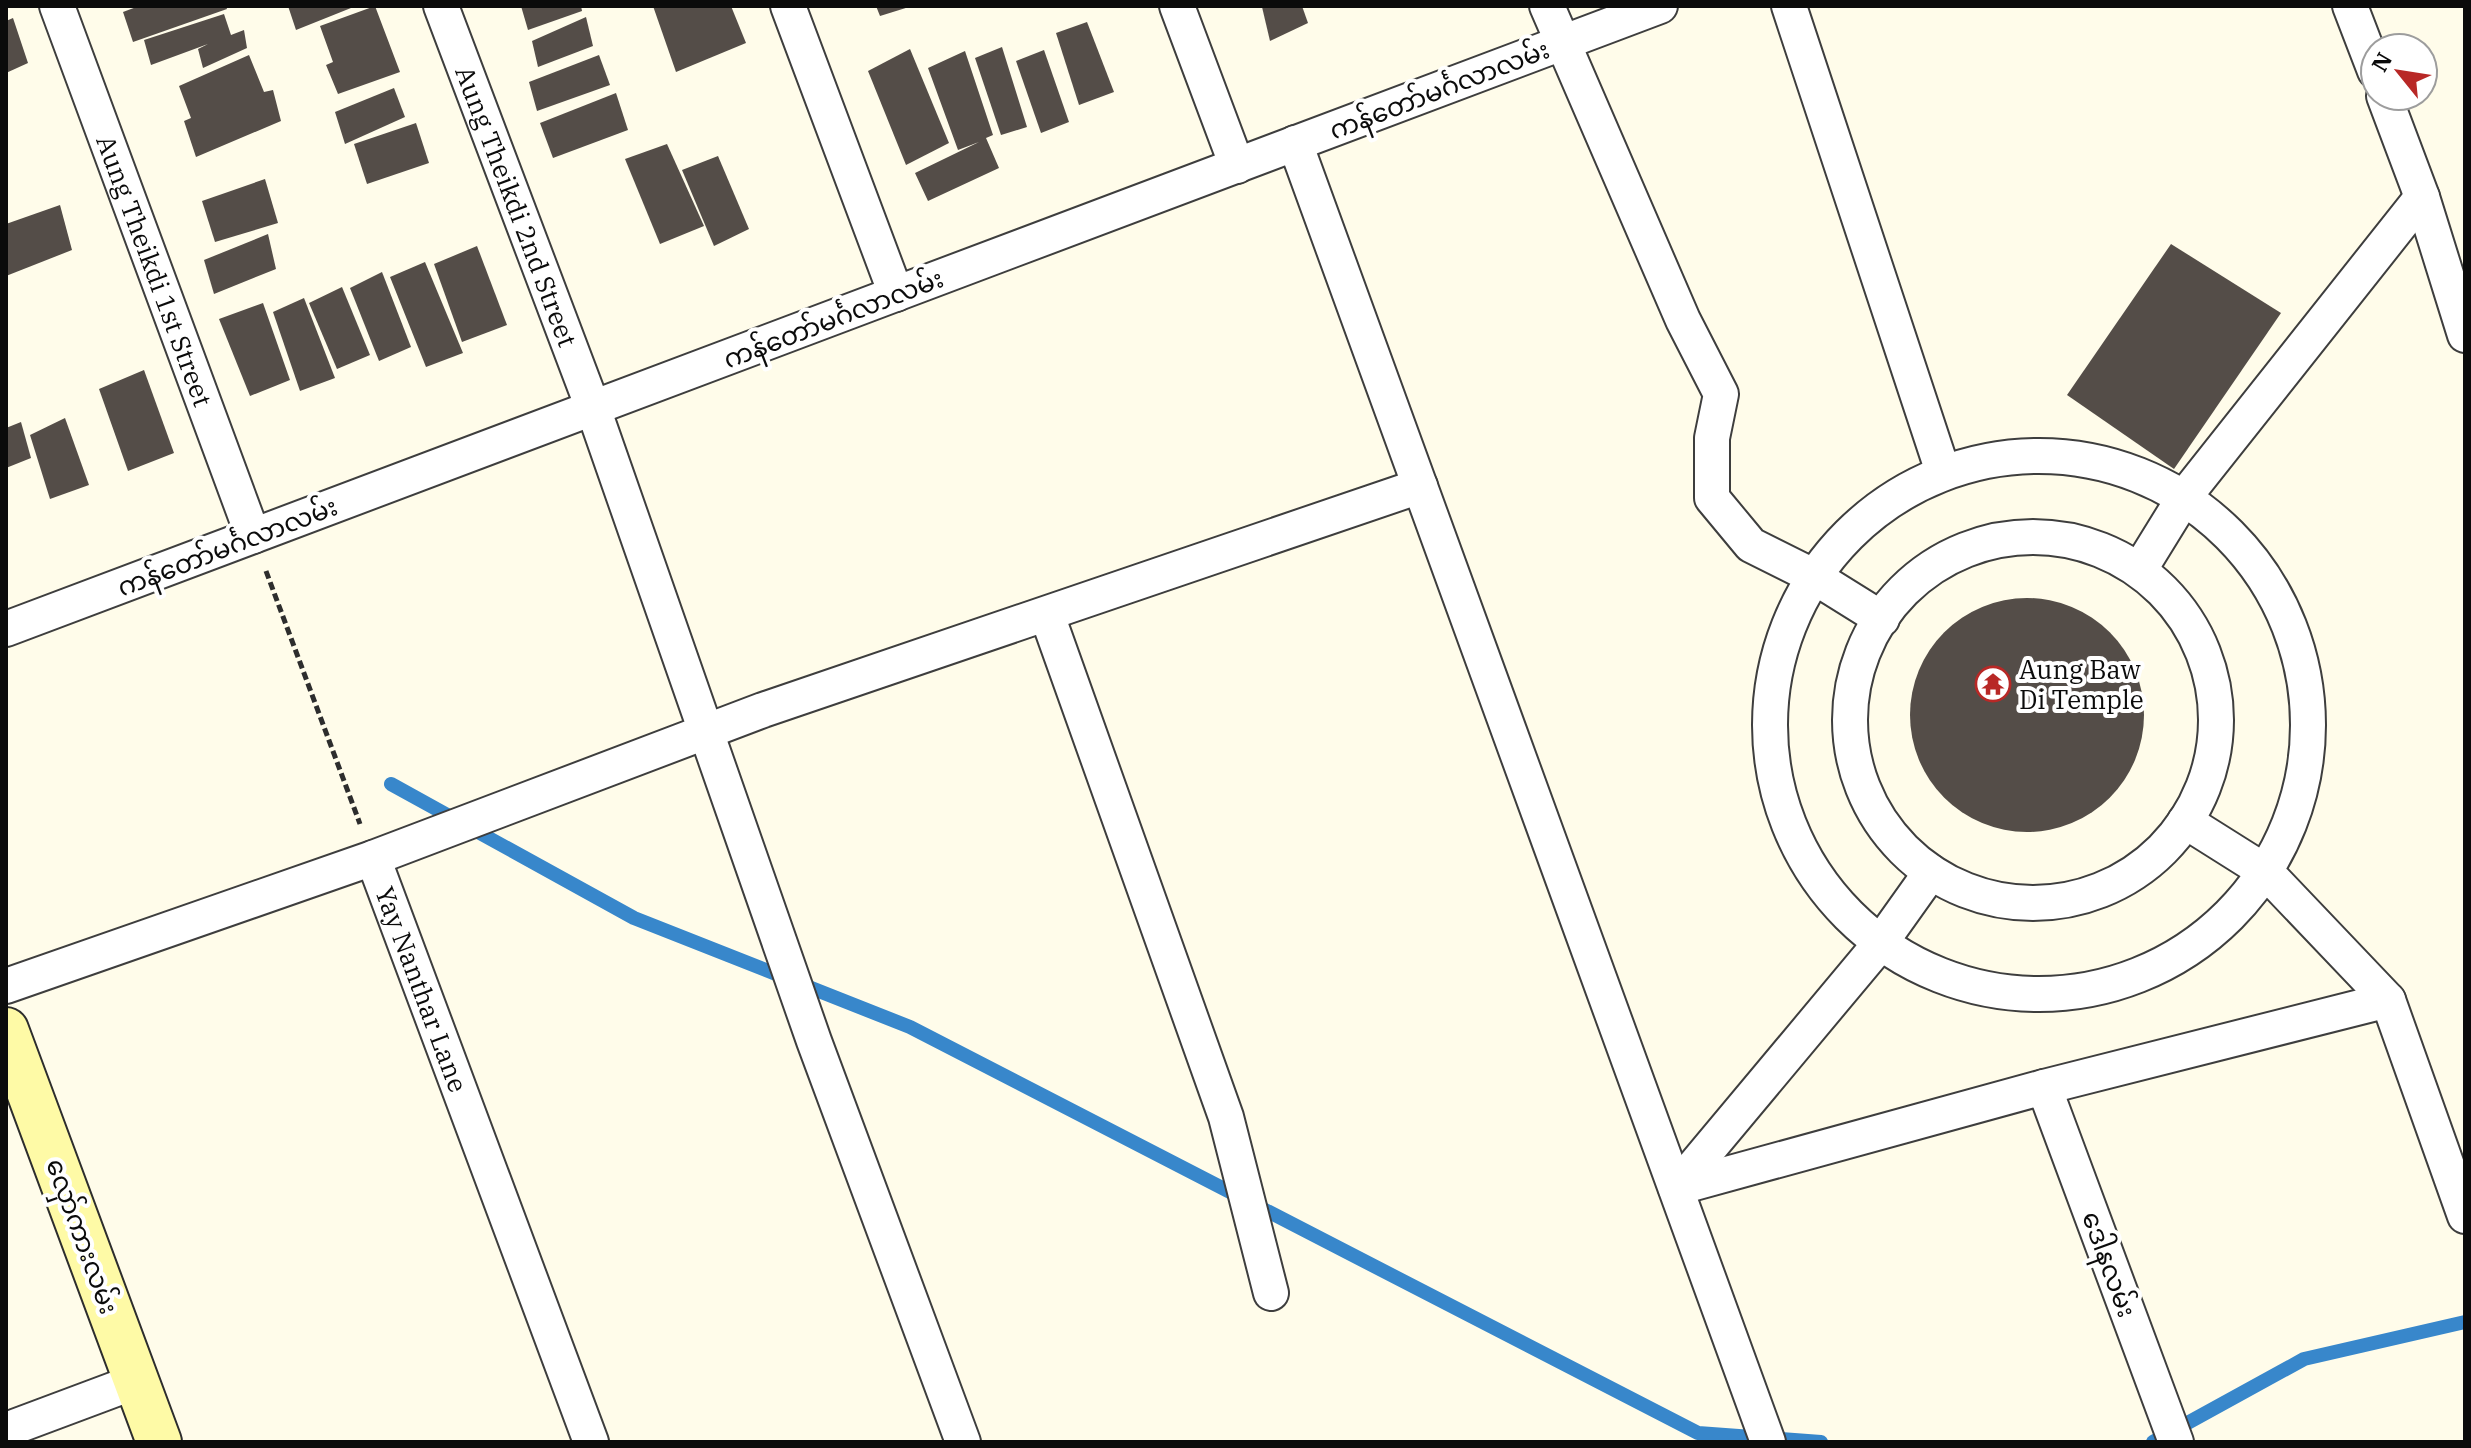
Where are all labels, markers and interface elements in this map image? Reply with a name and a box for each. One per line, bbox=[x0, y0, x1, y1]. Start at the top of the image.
street label: ကန်တော်မင်္ဂလာလမ်း bbox=[1324, 31, 1556, 151]
north arrow bbox=[2359, 32, 2439, 112]
text: N bbox=[2364, 47, 2398, 77]
street label: Aung Theikdi 2nd Street bbox=[448, 61, 585, 351]
street label: Aung Theikdi 1st Street bbox=[89, 130, 221, 411]
street label: ကန်တော်မင်္ဂလာလမ်း bbox=[718, 260, 950, 380]
street label: ကန်တော်မင်္ဂလာလမ်း bbox=[112, 488, 344, 608]
place label: Aung Baw Di Temple bbox=[2019, 652, 2144, 716]
temple icon: Aung Baw Di Temple bbox=[1974, 665, 2012, 703]
street label: Yay Nanthar Lane bbox=[368, 882, 476, 1097]
street label: လှော်ကားလမ်း bbox=[34, 1154, 127, 1320]
street label: ဒေါနလမ်း bbox=[2070, 1206, 2145, 1323]

